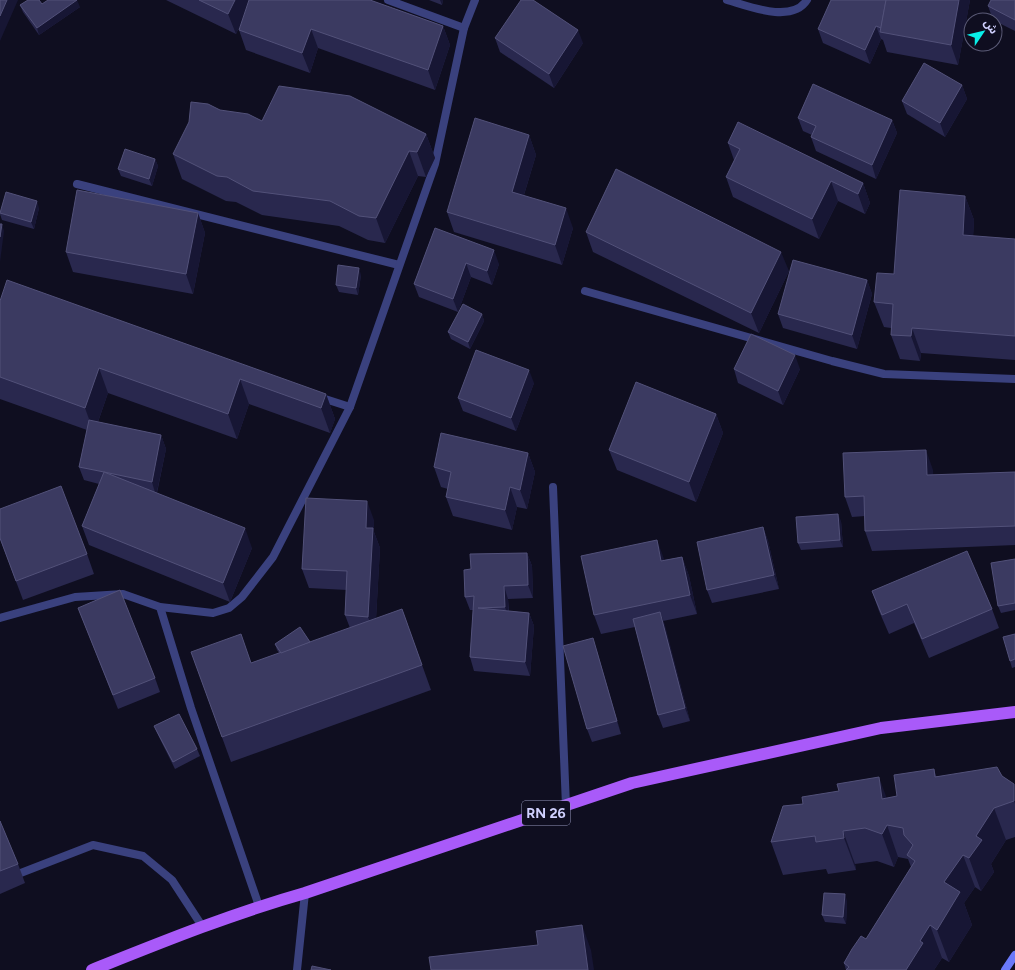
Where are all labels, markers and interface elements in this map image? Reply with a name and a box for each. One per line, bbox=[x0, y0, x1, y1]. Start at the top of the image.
north arrow bbox=[963, 12, 1003, 52]
text: ش bbox=[981, 17, 1000, 36]
road number: RN 26 bbox=[522, 801, 570, 825]

